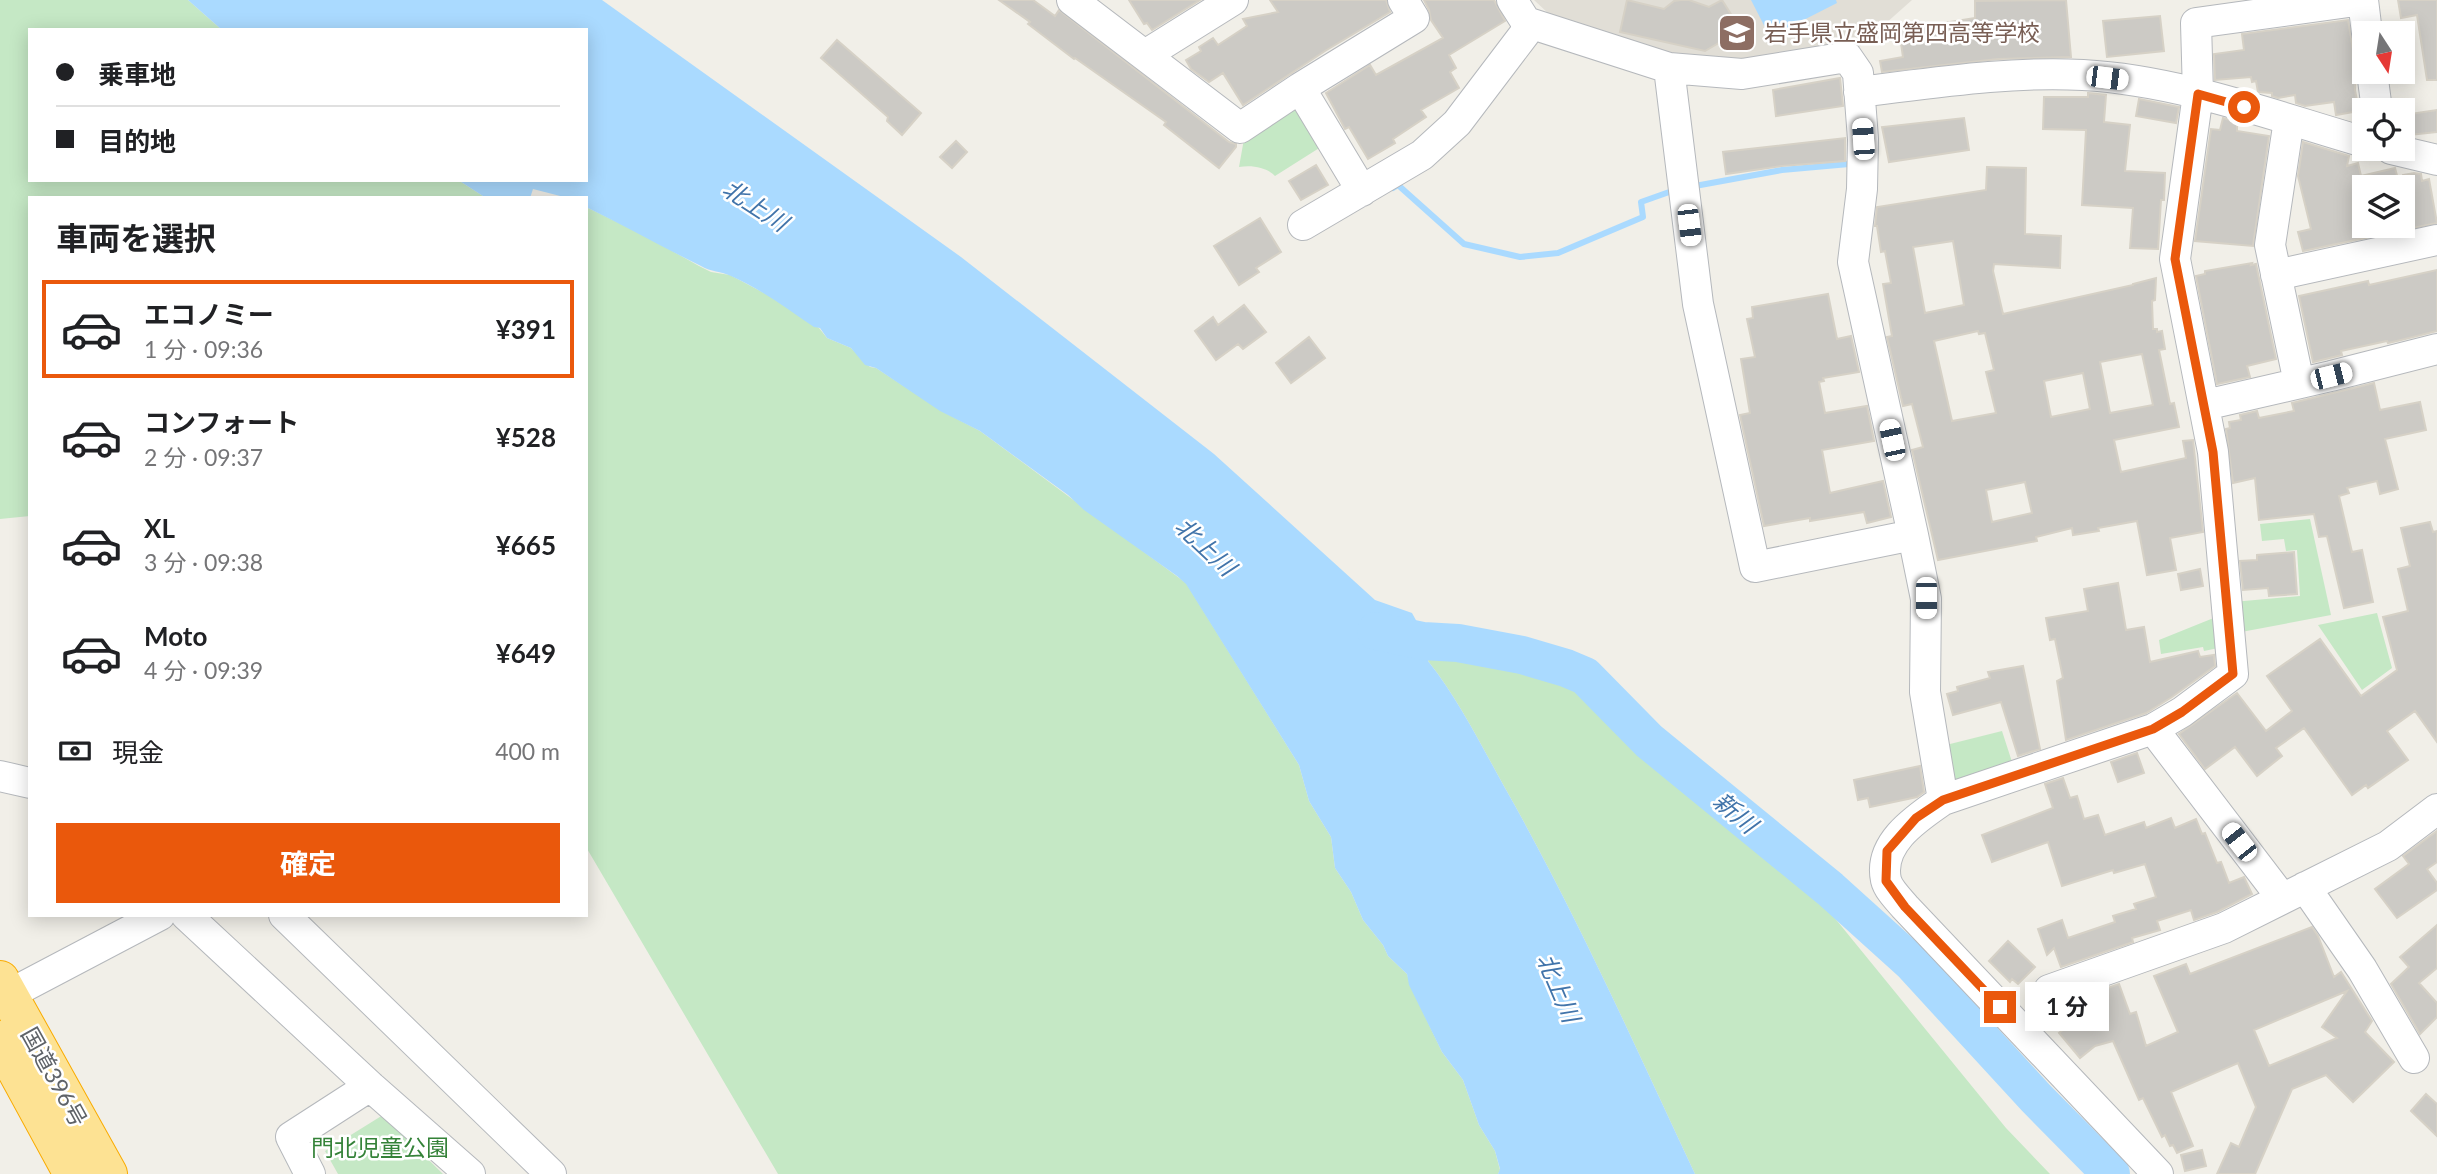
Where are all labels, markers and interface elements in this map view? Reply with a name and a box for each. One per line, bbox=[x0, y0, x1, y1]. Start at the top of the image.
school or university icon: 岩手県立盛岡第四高等学校 bbox=[1716, 12, 1758, 54]
place label: 岩手県立盛岡第四高等学校 bbox=[1764, 18, 2040, 46]
north arrow bbox=[2352, 21, 2415, 84]
map controls bbox=[2352, 21, 2415, 238]
text: 乗車地 bbox=[98, 58, 176, 90]
car bbox=[2085, 65, 2130, 91]
route start bbox=[2228, 91, 2260, 123]
button: locate bbox=[2352, 98, 2415, 161]
car bbox=[1852, 117, 1875, 161]
text: 目的地 bbox=[98, 125, 176, 157]
water label: 北上川 bbox=[718, 173, 796, 238]
button: layers bbox=[2352, 175, 2415, 238]
car bbox=[1677, 203, 1702, 247]
text: 車両を選択 bbox=[56, 218, 216, 257]
icon: car bbox=[60, 298, 123, 361]
text: エコノミー bbox=[144, 298, 274, 330]
text: ¥391 bbox=[496, 313, 556, 345]
text: 1 分 · 09:36 bbox=[144, 335, 263, 363]
car bbox=[2309, 361, 2354, 391]
icon: car bbox=[60, 406, 123, 469]
text: コンフォート bbox=[144, 406, 299, 438]
car bbox=[1878, 417, 1907, 463]
text: ¥528 bbox=[496, 421, 556, 453]
text: 2 分 · 09:37 bbox=[144, 443, 263, 471]
water label: 北上川 bbox=[1170, 511, 1244, 583]
text: XL bbox=[144, 512, 175, 544]
icon: car bbox=[60, 514, 123, 577]
text: ¥665 bbox=[496, 529, 556, 561]
text: 3 分 · 09:38 bbox=[144, 548, 263, 576]
car bbox=[1916, 577, 1937, 619]
text: Moto bbox=[144, 620, 207, 652]
icon: car bbox=[60, 622, 123, 685]
text: ¥649 bbox=[496, 637, 556, 669]
text: 4 分 · 09:39 bbox=[144, 656, 263, 684]
icon: cash bbox=[56, 732, 94, 770]
text: 現金 bbox=[112, 736, 164, 768]
text: 400 m bbox=[495, 737, 560, 765]
water label: 新川 bbox=[1708, 785, 1766, 840]
car bbox=[2218, 819, 2261, 865]
button: 確定 bbox=[56, 823, 560, 903]
water label: 北上川 bbox=[1532, 949, 1588, 1029]
callout: 1 分 bbox=[2024, 982, 2108, 1032]
route end bbox=[1984, 991, 2016, 1023]
text: 1 分 bbox=[2046, 992, 2088, 1020]
street label: 国道396号 bbox=[16, 1022, 94, 1131]
park label: 門北児童公園 bbox=[311, 1133, 449, 1161]

